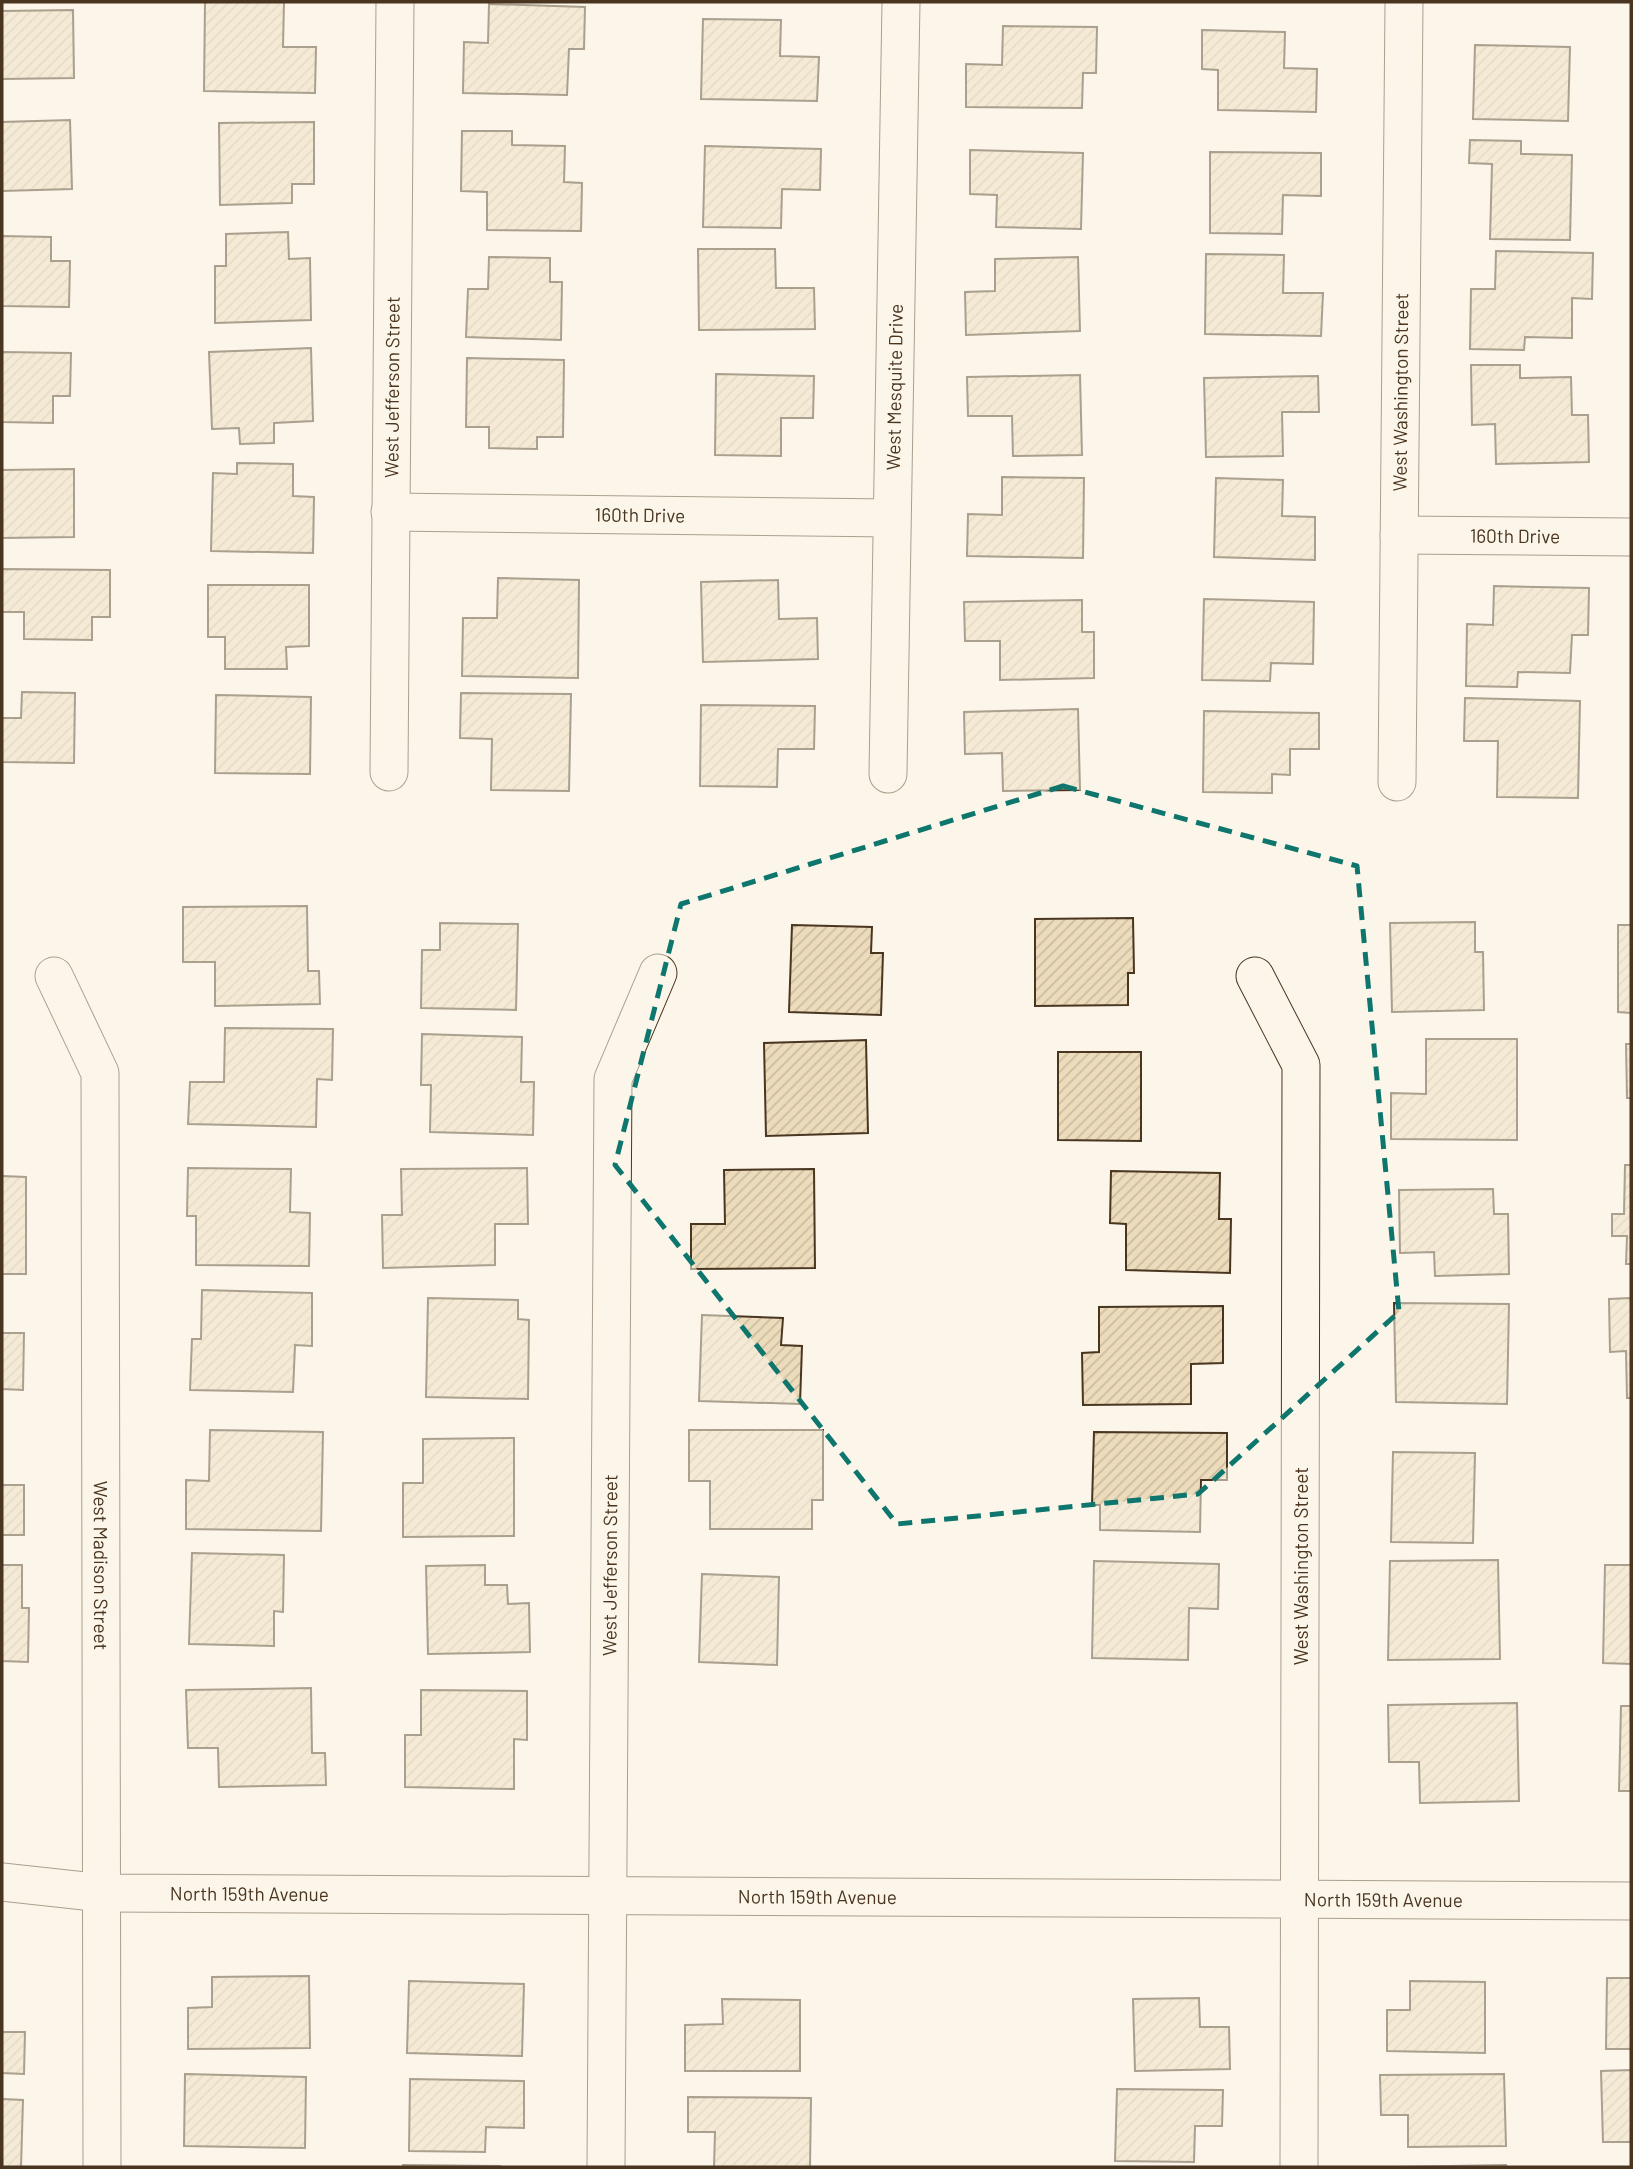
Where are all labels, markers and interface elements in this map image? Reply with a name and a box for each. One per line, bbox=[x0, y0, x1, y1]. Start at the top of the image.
street label: West Washington Street bbox=[1388, 293, 1412, 491]
street label: West Jefferson Street bbox=[379, 296, 404, 478]
street label: West Mesquite Drive bbox=[881, 303, 907, 471]
street label: 160th Drive bbox=[595, 502, 685, 527]
street label: 160th Drive bbox=[1470, 524, 1560, 547]
street label: West Washington Street bbox=[1289, 1467, 1312, 1665]
street label: West Jefferson Street bbox=[597, 1474, 621, 1656]
street label: West Madison Street bbox=[90, 1481, 113, 1650]
street label: North 159th Avenue bbox=[170, 1881, 329, 1905]
street label: North 159th Avenue bbox=[738, 1884, 897, 1908]
street label: North 159th Avenue bbox=[1304, 1887, 1463, 1911]

